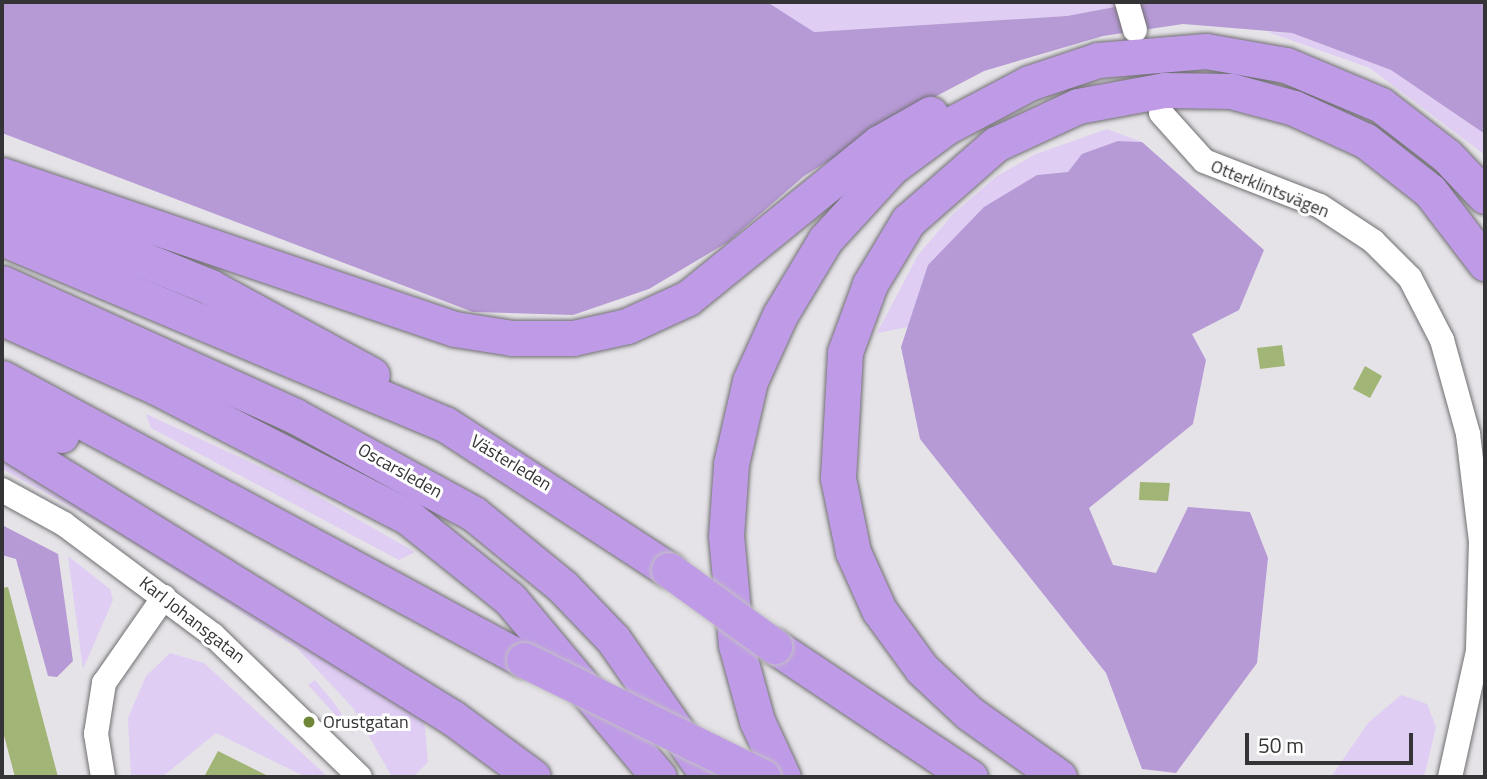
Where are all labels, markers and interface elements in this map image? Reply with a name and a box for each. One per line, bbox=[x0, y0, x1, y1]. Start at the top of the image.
street label: Otterklintsvägen bbox=[1207, 155, 1333, 223]
street label: Västerleden bbox=[467, 430, 555, 496]
street label: Oscarsleden bbox=[354, 439, 446, 503]
street label: Karl Johansgatan bbox=[135, 572, 249, 668]
place label: Orustgatan bbox=[323, 711, 409, 733]
marker: Orustgatan bbox=[301, 714, 317, 730]
scale bar bbox=[1249, 720, 1417, 764]
text: 50 m bbox=[1258, 729, 1304, 761]

